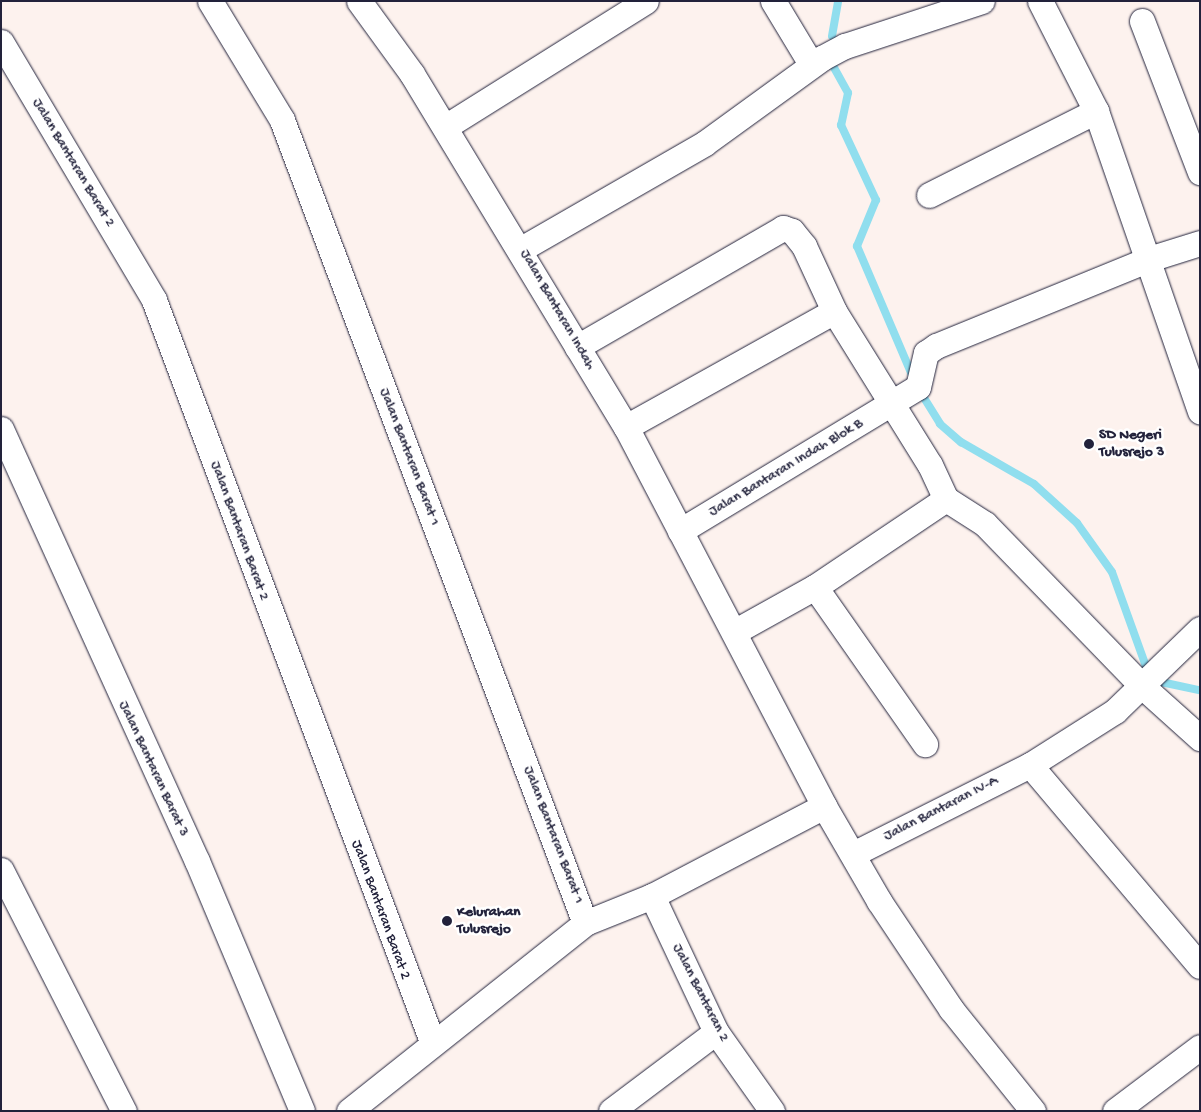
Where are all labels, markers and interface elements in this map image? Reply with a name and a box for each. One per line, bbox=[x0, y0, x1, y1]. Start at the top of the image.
street label: Jalan Bantaran Barat 2 bbox=[27, 95, 119, 231]
street label: Jalan Bantaran Indah bbox=[515, 246, 599, 374]
street label: Jalan Bantaran Barat 1 bbox=[374, 386, 444, 528]
street label: Jalan Bantaran Indah Blok B bbox=[706, 415, 866, 521]
place label: SD Negeri Tulusrejo 3 bbox=[1099, 426, 1164, 461]
marker: SD Negeri Tulusrejo 3 bbox=[1083, 438, 1095, 450]
street label: Jalan Bantaran Barat 2 bbox=[205, 459, 273, 603]
street label: Jalan Bantaran Barat 3 bbox=[114, 698, 192, 840]
street label: Jalan Bantaran Barat 1 bbox=[518, 764, 588, 906]
street label: Jalan Bantaran IV-A bbox=[881, 772, 1001, 846]
street label: Jalan Bantaran Barat 2 bbox=[346, 838, 414, 982]
place label: Kelurahan Tulusrejo bbox=[457, 903, 520, 938]
marker: Kelurahan Tulusrejo bbox=[441, 915, 453, 927]
street label: Jalan Bantaran 2 bbox=[668, 941, 732, 1045]

